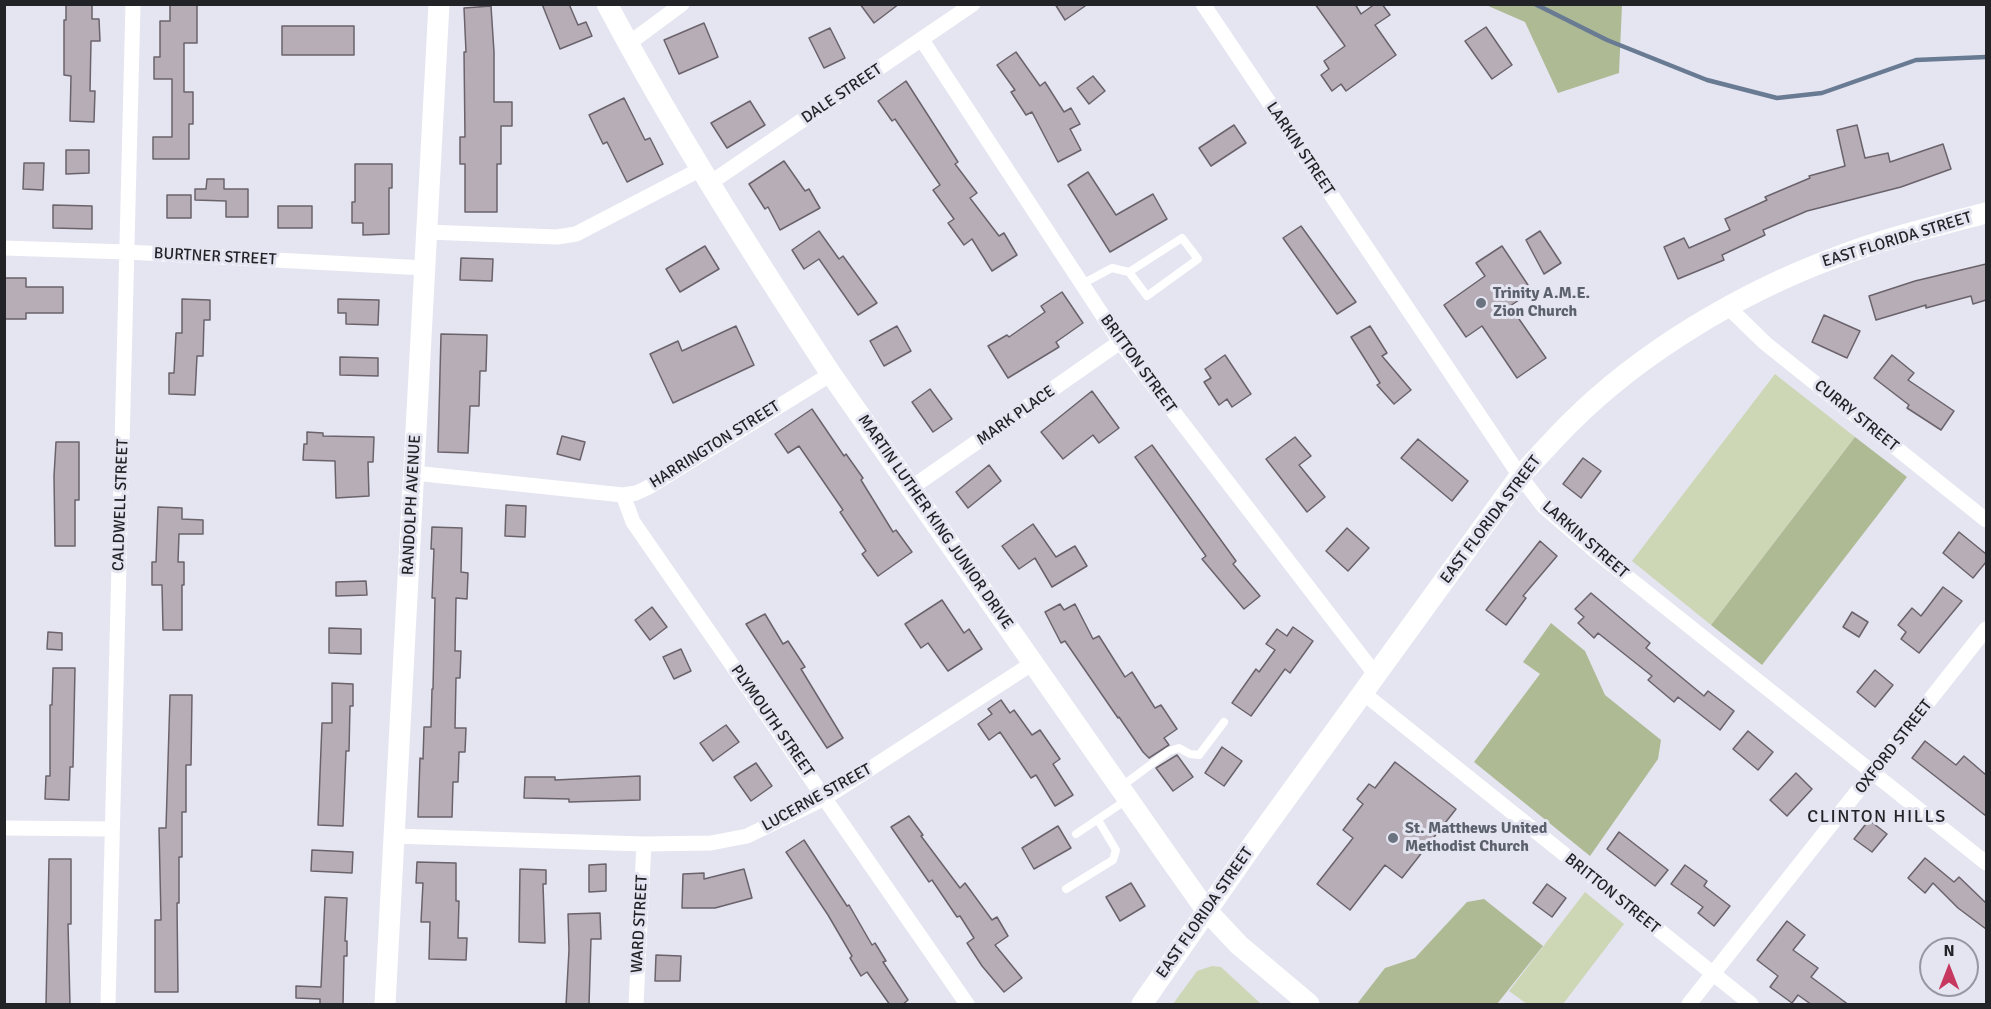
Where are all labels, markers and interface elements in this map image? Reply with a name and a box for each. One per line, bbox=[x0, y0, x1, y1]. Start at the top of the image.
street label: DALE STREET bbox=[798, 60, 886, 128]
street label: LARKIN STREET bbox=[1262, 99, 1338, 199]
street label: EAST FLORIDA STREET bbox=[1820, 208, 1974, 272]
street label: BURTNER STREET bbox=[153, 244, 277, 270]
place label: Trinity A.M.E. Zion Church bbox=[1493, 284, 1590, 322]
marker: Trinity A.M.E. Zion Church bbox=[1474, 296, 1488, 310]
street label: BRITTON STREET bbox=[1096, 311, 1180, 417]
street label: CURRY STREET bbox=[1810, 376, 1902, 456]
street label: MARK PLACE bbox=[973, 382, 1059, 450]
street label: HARRINGTON STREET bbox=[646, 397, 784, 493]
street label: MARTIN LUTHER KING JUNIOR DRIVE bbox=[853, 411, 1017, 633]
street label: RANDOLPH AVENUE bbox=[399, 434, 425, 576]
street label: CALDWELL STREET bbox=[109, 438, 133, 572]
street label: EAST FLORIDA STREET bbox=[1437, 452, 1545, 588]
street label: LARKIN STREET bbox=[1538, 497, 1632, 583]
street label: PLYMOUTH STREET bbox=[726, 662, 818, 780]
street label: OXFORD STREET bbox=[1851, 696, 1937, 798]
street label: LUCERNE STREET bbox=[759, 760, 875, 836]
district label: CLINTON HILLS bbox=[1807, 806, 1947, 828]
place label: St. Matthews United Methodist Church bbox=[1405, 819, 1547, 857]
marker: St. Matthews United Methodist Church bbox=[1386, 831, 1400, 845]
street label: EAST FLORIDA STREET bbox=[1153, 844, 1257, 982]
street label: BRITTON STREET bbox=[1561, 850, 1663, 938]
street label: WARD STREET bbox=[628, 874, 652, 974]
north arrow bbox=[1919, 937, 1979, 997]
text: N bbox=[1943, 941, 1955, 961]

